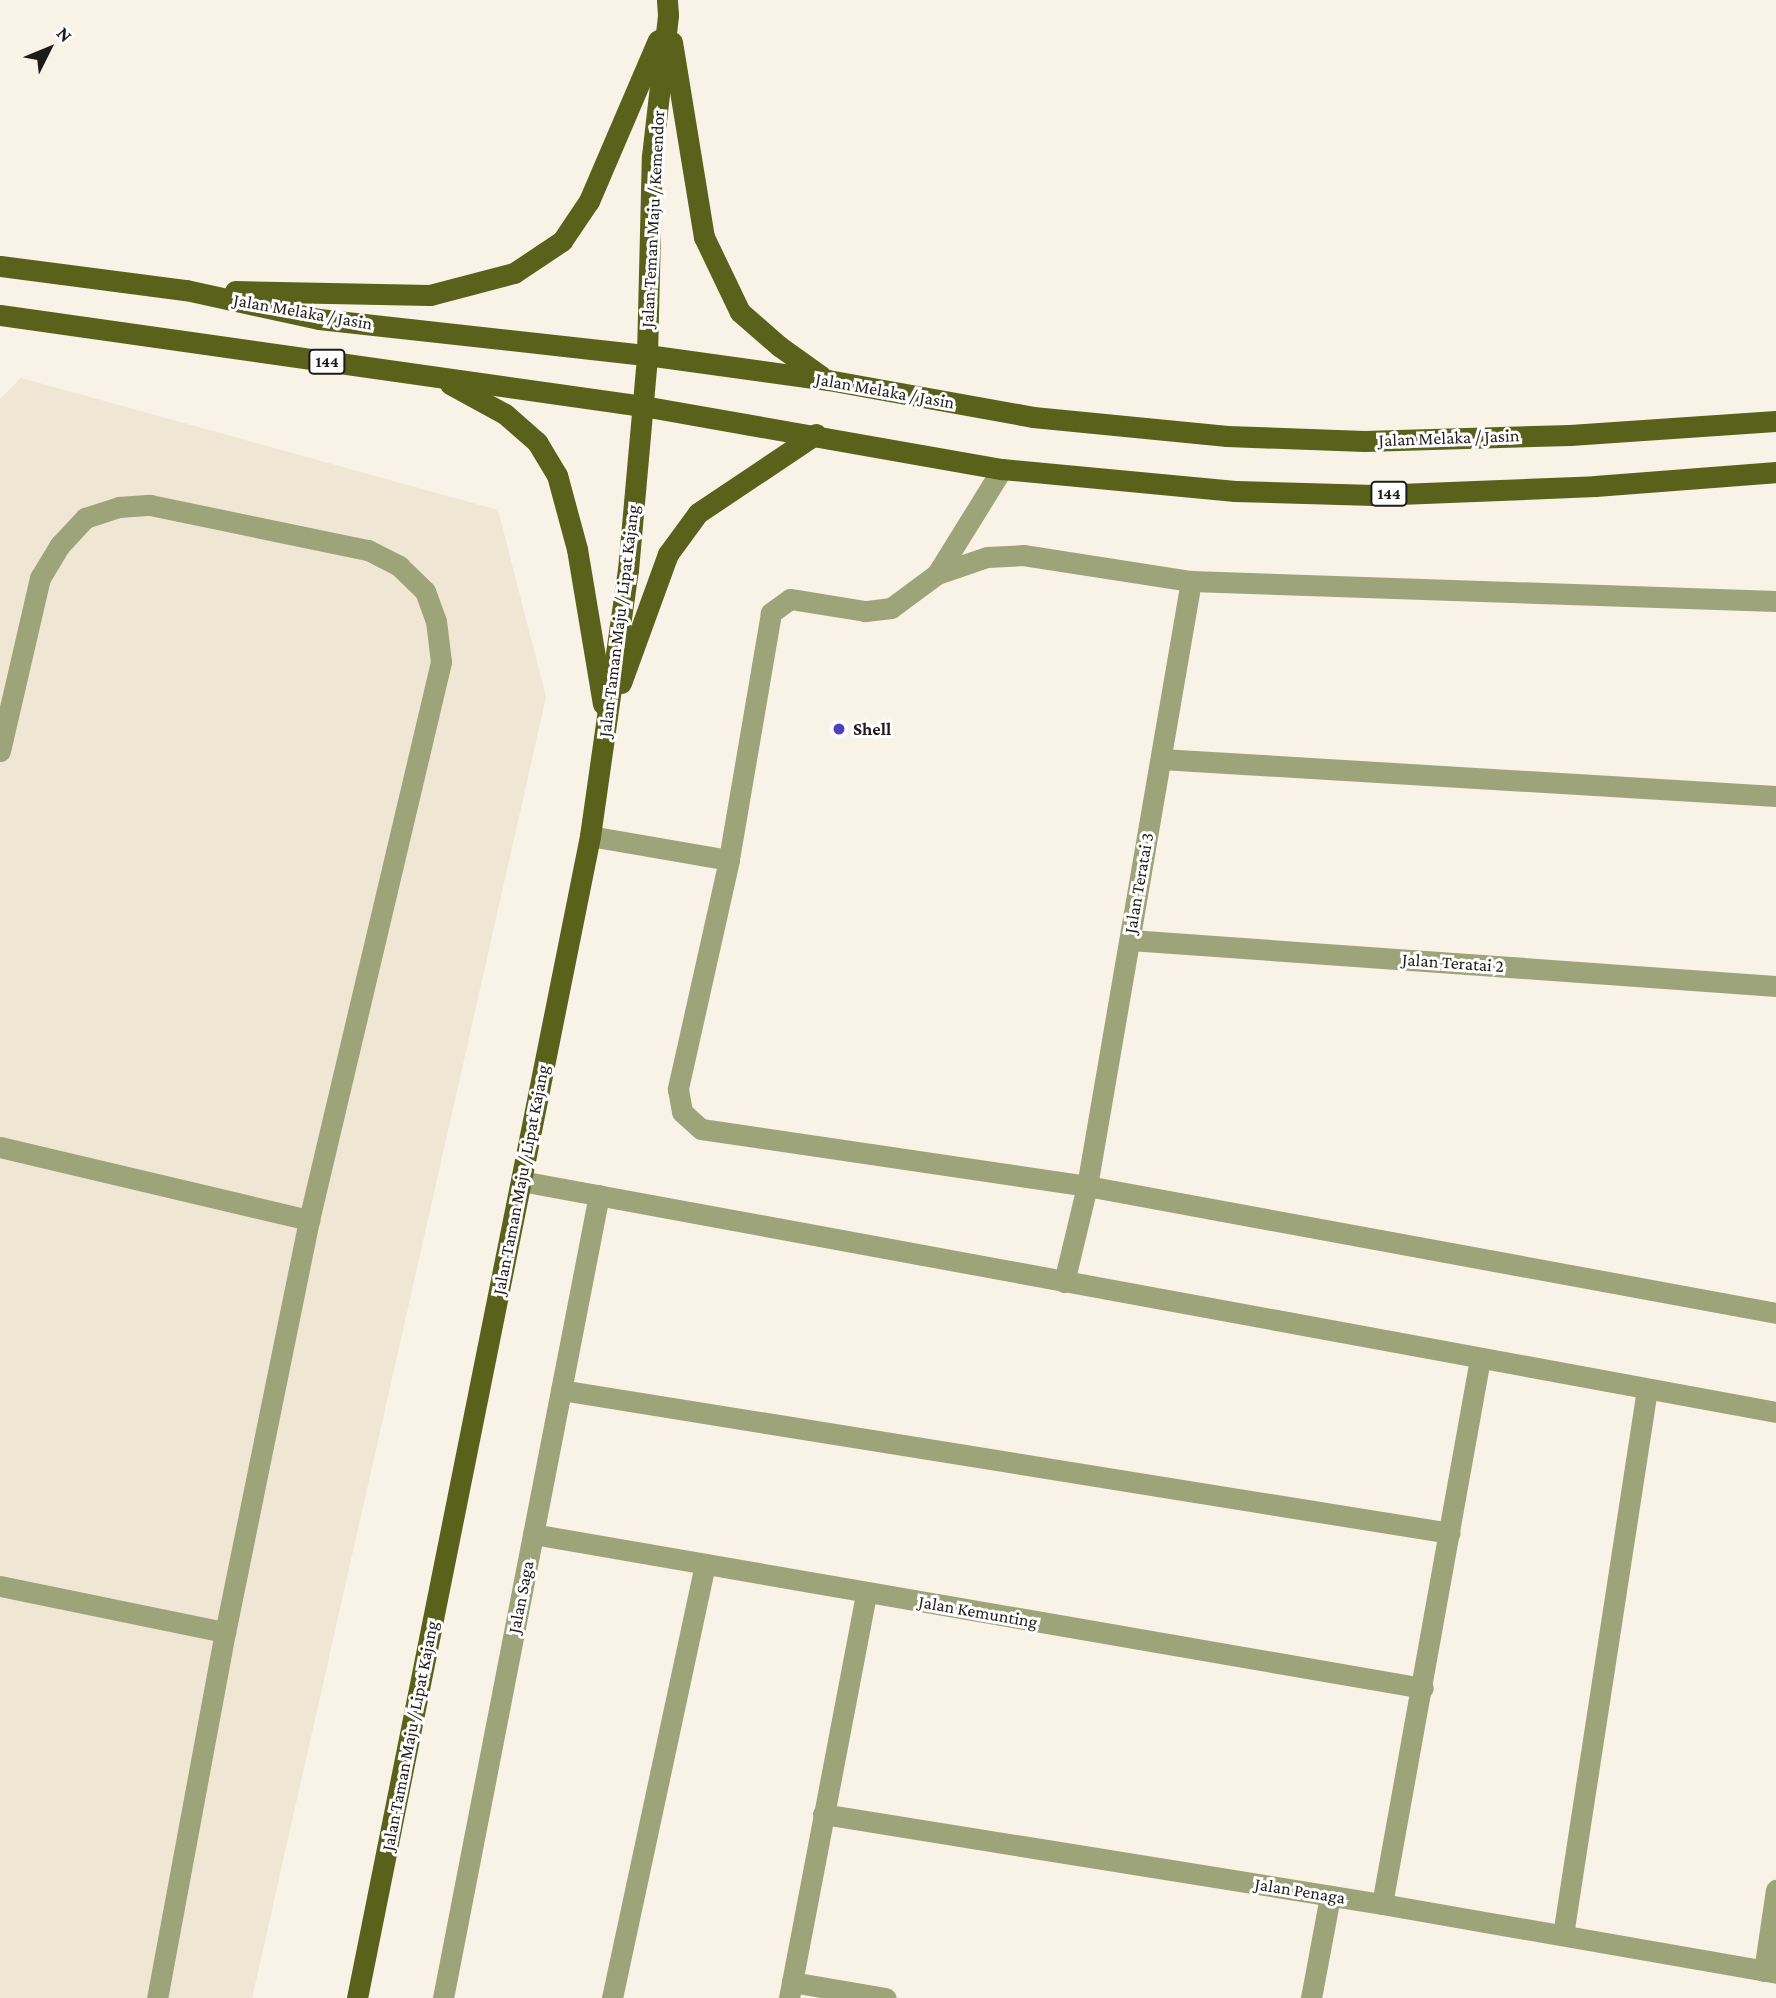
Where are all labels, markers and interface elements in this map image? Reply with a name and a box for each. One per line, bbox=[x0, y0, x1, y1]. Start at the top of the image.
north arrow bbox=[14, 14, 84, 84]
text: N bbox=[53, 22, 77, 46]
street label: Jalan Teman Maju / Kemendor bbox=[637, 110, 669, 328]
street label: Jalan Melaka / Jasin bbox=[232, 289, 374, 335]
road number: 144 bbox=[308, 350, 346, 374]
street label: Jalan Melaka / Jasin bbox=[814, 368, 956, 414]
street label: Jalan Melaka / Jasin bbox=[1378, 425, 1520, 451]
road number: 144 bbox=[1370, 481, 1408, 506]
street label: Jalan Taman Maju / Lipat Kajang bbox=[594, 504, 644, 738]
place label: Shell bbox=[853, 718, 891, 740]
marker: Shell bbox=[831, 721, 847, 737]
street label: Jalan Teratai 3 bbox=[1120, 831, 1158, 935]
street label: Jalan Teratai 2 bbox=[1401, 949, 1505, 977]
street label: Jalan Taman Maju / Lipat Kajang bbox=[488, 1063, 554, 1297]
street label: Jalan Saga bbox=[503, 1559, 539, 1635]
street label: Jalan Kemunting bbox=[917, 1591, 1039, 1633]
street label: Jalan Taman Maju / Lipat Kajang bbox=[377, 1619, 443, 1853]
street label: Jalan Penaga bbox=[1253, 1873, 1347, 1909]

